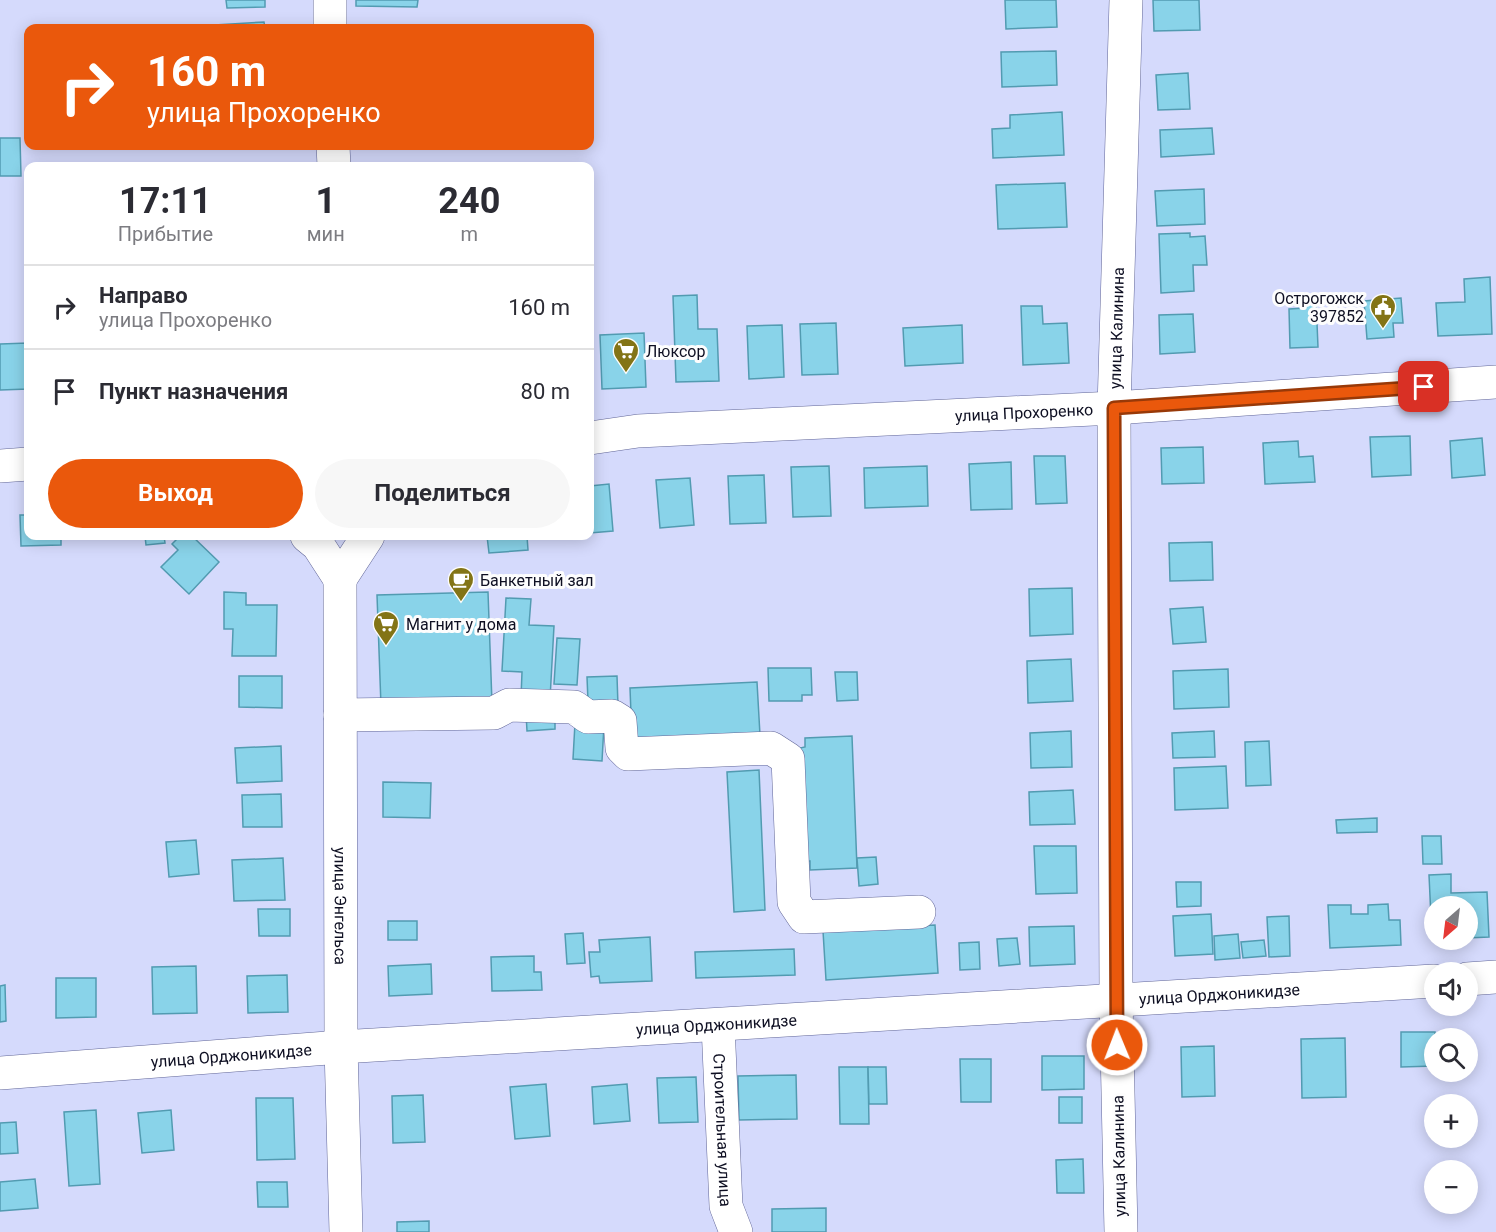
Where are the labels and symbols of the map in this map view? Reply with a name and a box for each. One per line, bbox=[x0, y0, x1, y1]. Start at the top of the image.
street label: улица Калинина bbox=[1105, 267, 1128, 389]
place label: Острогожск 397852 bbox=[1274, 289, 1364, 326]
public building icon: Острогожск 397852 bbox=[1368, 292, 1398, 330]
supermarket icon: Люксор bbox=[611, 336, 641, 374]
place label: Люксор bbox=[646, 342, 705, 361]
pin bbox=[1398, 361, 1449, 412]
street label: улица Прохоренко bbox=[954, 400, 1094, 425]
cafe icon: Банкетный зал bbox=[446, 565, 476, 603]
place label: Банкетный зал bbox=[480, 571, 594, 590]
supermarket icon: Магнит у дома bbox=[371, 609, 401, 647]
place label: Магнит у дома bbox=[406, 615, 516, 634]
street label: улица Энгельса bbox=[331, 847, 350, 965]
north arrow bbox=[1424, 896, 1478, 950]
street label: улица Орджоникидзе bbox=[1138, 980, 1300, 1008]
street label: улица Орджоникидзе bbox=[635, 1010, 797, 1039]
position arrow bbox=[1085, 1013, 1149, 1077]
street label: улица Орджоникидзе bbox=[150, 1040, 312, 1071]
street label: Строительная улица bbox=[710, 1053, 736, 1207]
street label: улица Калинина bbox=[1108, 1095, 1130, 1217]

